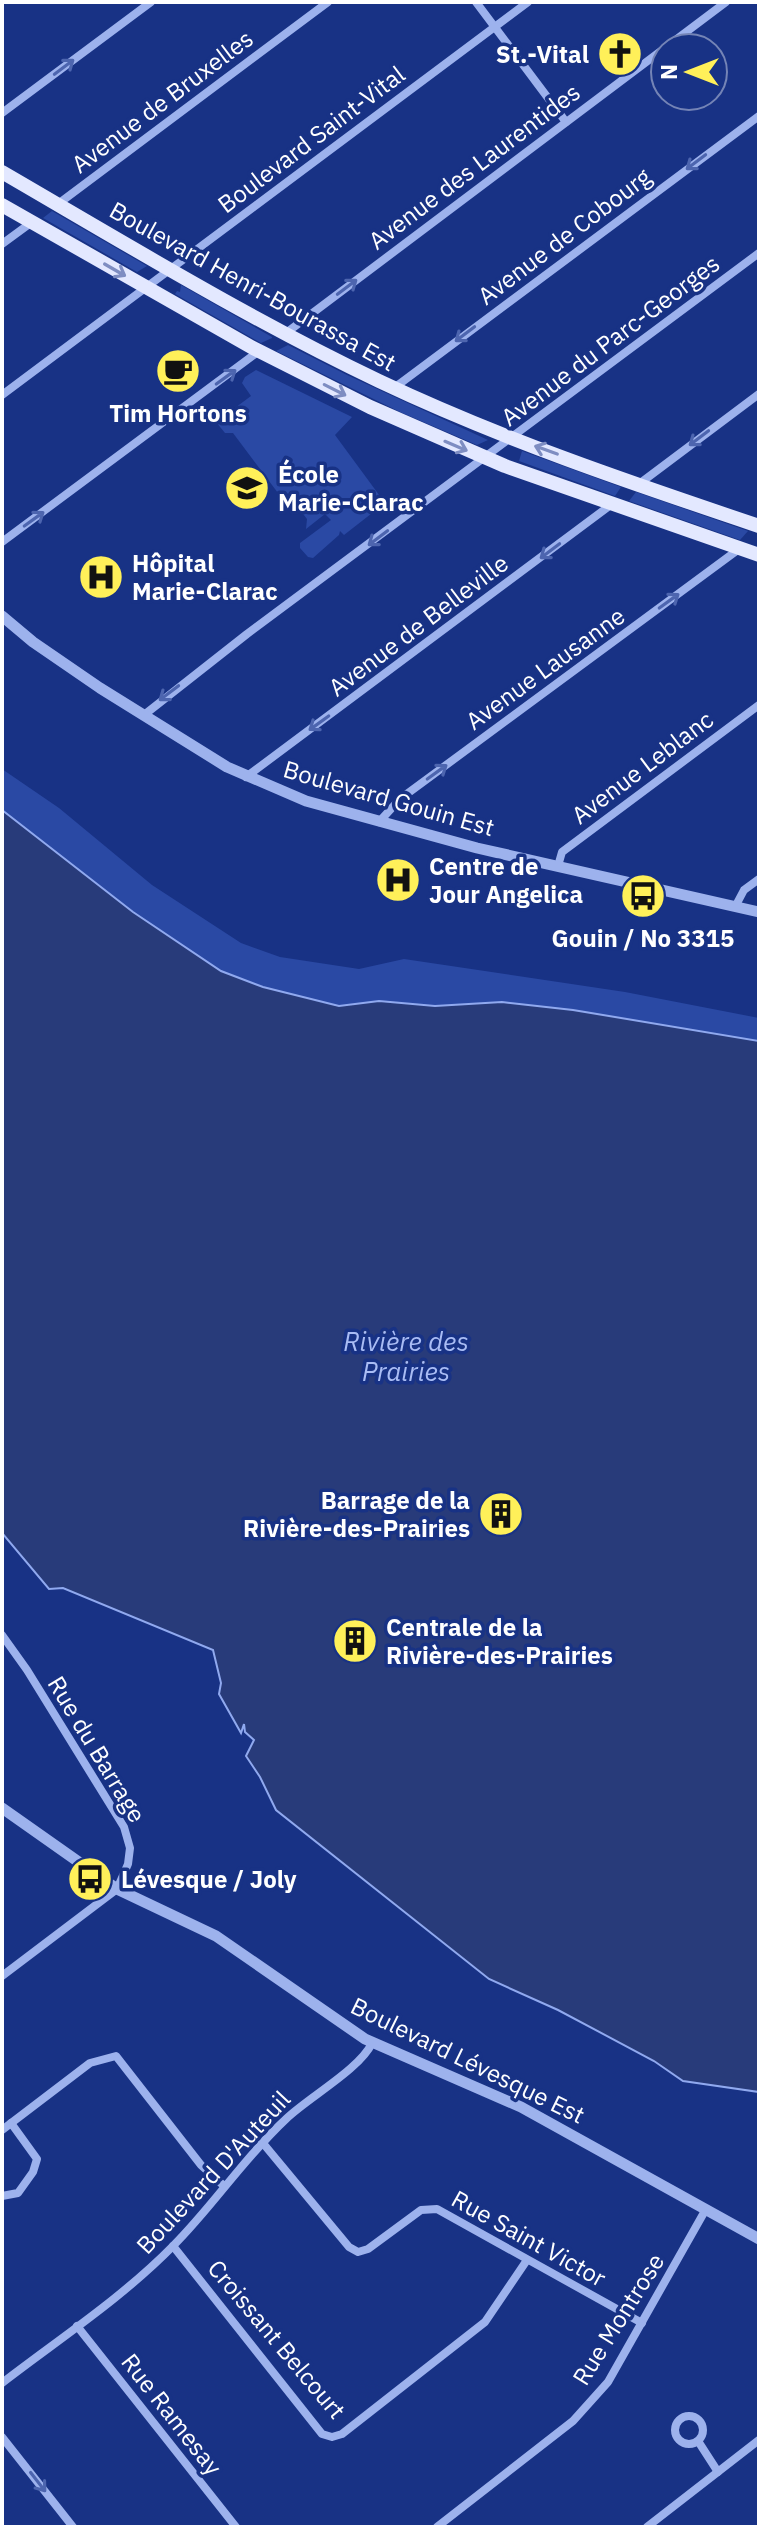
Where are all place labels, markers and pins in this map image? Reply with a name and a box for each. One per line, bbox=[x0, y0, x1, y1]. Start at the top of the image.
church icon: St.-Vital bbox=[596, 30, 644, 78]
place label: St.-Vital bbox=[496, 38, 589, 70]
cafe icon: Tim Hortons bbox=[154, 347, 202, 395]
place label: Tim Hortons bbox=[109, 397, 247, 429]
place label: École Marie-Clarac bbox=[278, 458, 424, 518]
school or university icon: École Marie-Clarac bbox=[223, 464, 271, 512]
place label: Hôpital Marie-Clarac bbox=[132, 547, 278, 607]
hospital icon: Hôpital Marie-Clarac bbox=[77, 553, 125, 601]
place label: Centre de Jour Angelica bbox=[429, 850, 583, 910]
hospital icon: Centre de Jour Angelica bbox=[374, 856, 422, 904]
bus stop icon: Gouin / No 3315 bbox=[619, 872, 667, 920]
place label: Gouin / No 3315 bbox=[552, 922, 734, 954]
place label: Barrage de la Rivière-des-Prairies bbox=[243, 1484, 470, 1544]
building icon: Barrage de la Rivière-des-Prairies bbox=[477, 1490, 525, 1538]
place label: Centrale de la Rivière-des-Prairies bbox=[386, 1611, 613, 1671]
building icon: Centrale de la Rivière-des-Prairies bbox=[331, 1617, 379, 1665]
bus stop icon: Lévesque / Joly bbox=[66, 1855, 114, 1903]
place label: Lévesque / Joly bbox=[121, 1863, 297, 1895]

